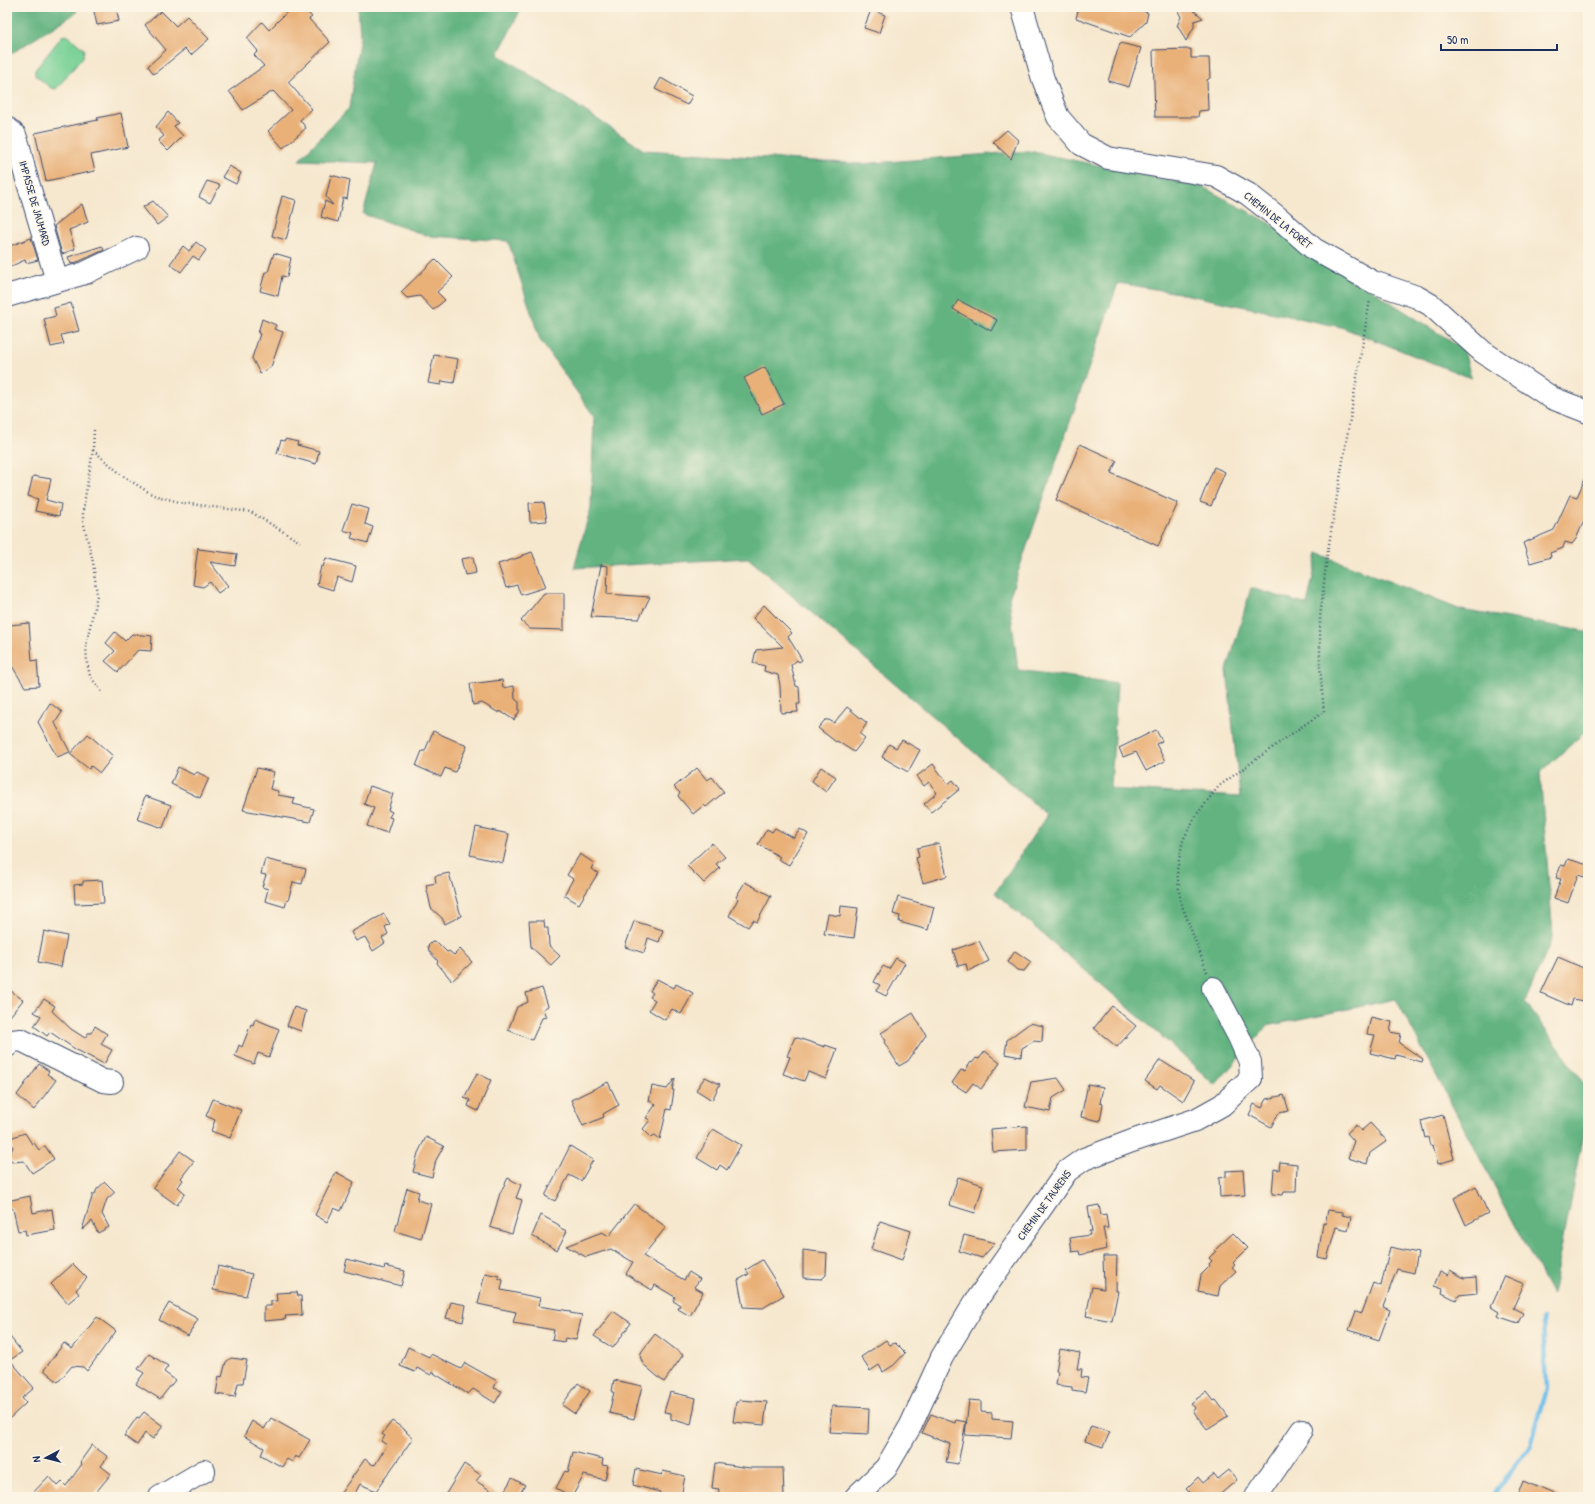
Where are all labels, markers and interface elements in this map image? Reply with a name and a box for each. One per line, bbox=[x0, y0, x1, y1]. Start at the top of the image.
scale bar bbox=[1441, 26, 1557, 52]
text: 50 m bbox=[1447, 31, 1468, 48]
street label: IMPASSE DE JAUMARD bbox=[16, 159, 54, 248]
street label: CHEMIN DE LA FORÊT bbox=[1241, 188, 1315, 252]
street label: CHEMIN DE TAURENS bbox=[1014, 1167, 1074, 1243]
north arrow bbox=[26, 1438, 66, 1478]
text: N bbox=[29, 1455, 43, 1463]

